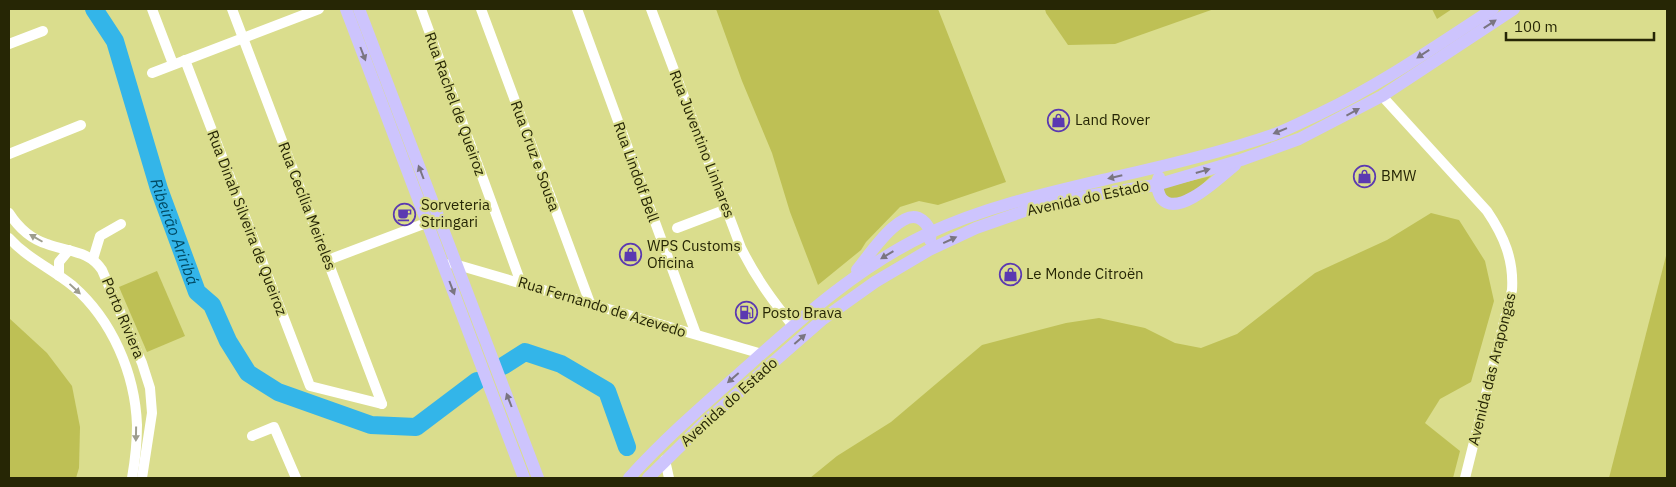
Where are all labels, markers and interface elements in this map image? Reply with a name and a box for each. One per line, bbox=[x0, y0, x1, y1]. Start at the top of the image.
scale bar bbox=[1506, 10, 1654, 42]
text: 100 m bbox=[1514, 17, 1558, 36]
one-way arrow bbox=[1484, 19, 1497, 29]
street label: Rua Rachel de Queiroz bbox=[421, 29, 490, 178]
one-way arrow bbox=[360, 47, 367, 62]
one-way arrow bbox=[1416, 49, 1429, 59]
street label: Rua Juventino Linhares bbox=[666, 67, 739, 220]
street label: Rua Cruz e Sousa bbox=[507, 98, 564, 214]
shop icon: Land Rover bbox=[1047, 108, 1071, 132]
one-way arrow bbox=[1346, 108, 1361, 116]
place label: Land Rover bbox=[1075, 110, 1150, 129]
street label: Rua Lindolf Bell bbox=[610, 119, 663, 224]
street label: Rua Dinah Silveira de Queiroz bbox=[203, 127, 292, 318]
one-way arrow bbox=[1273, 128, 1288, 136]
street label: Rua Cecília Meireles bbox=[274, 139, 341, 272]
shop icon: BMW bbox=[1353, 164, 1377, 188]
one-way arrow bbox=[417, 165, 424, 180]
place label: BMW bbox=[1381, 166, 1417, 185]
one-way arrow bbox=[1195, 167, 1210, 175]
one-way arrow bbox=[1107, 173, 1122, 181]
street label: Avenida do Estado bbox=[1025, 175, 1151, 220]
water label: Ribeirão Ariribá bbox=[146, 176, 203, 288]
place label: Sorveteria Stringari bbox=[421, 195, 490, 231]
cafe icon: Sorveteria Stringari bbox=[393, 202, 417, 226]
one-way arrow bbox=[29, 234, 43, 243]
place label: WPS Customs Oficina bbox=[647, 236, 741, 272]
one-way arrow bbox=[943, 236, 957, 244]
shop icon: WPS Customs Oficina bbox=[619, 243, 643, 267]
one-way arrow bbox=[881, 251, 894, 260]
shop icon: Le Monde Citroën bbox=[998, 262, 1022, 286]
place label: Le Monde Citroën bbox=[1026, 264, 1144, 283]
street label: Rua Fernando de Azevedo bbox=[516, 272, 689, 341]
street label: Porto Riviera bbox=[98, 274, 149, 361]
one-way arrow bbox=[448, 281, 456, 296]
one-way arrow bbox=[68, 283, 80, 295]
street label: Avenida das Arapongas bbox=[1463, 291, 1520, 447]
fuel station icon: Posto Brava bbox=[734, 301, 758, 325]
place label: Posto Brava bbox=[762, 303, 842, 322]
one-way arrow bbox=[794, 333, 806, 345]
street label: Avenida do Estado bbox=[676, 353, 781, 450]
one-way arrow bbox=[727, 373, 740, 384]
one-way arrow bbox=[504, 393, 512, 407]
one-way arrow bbox=[132, 426, 140, 442]

